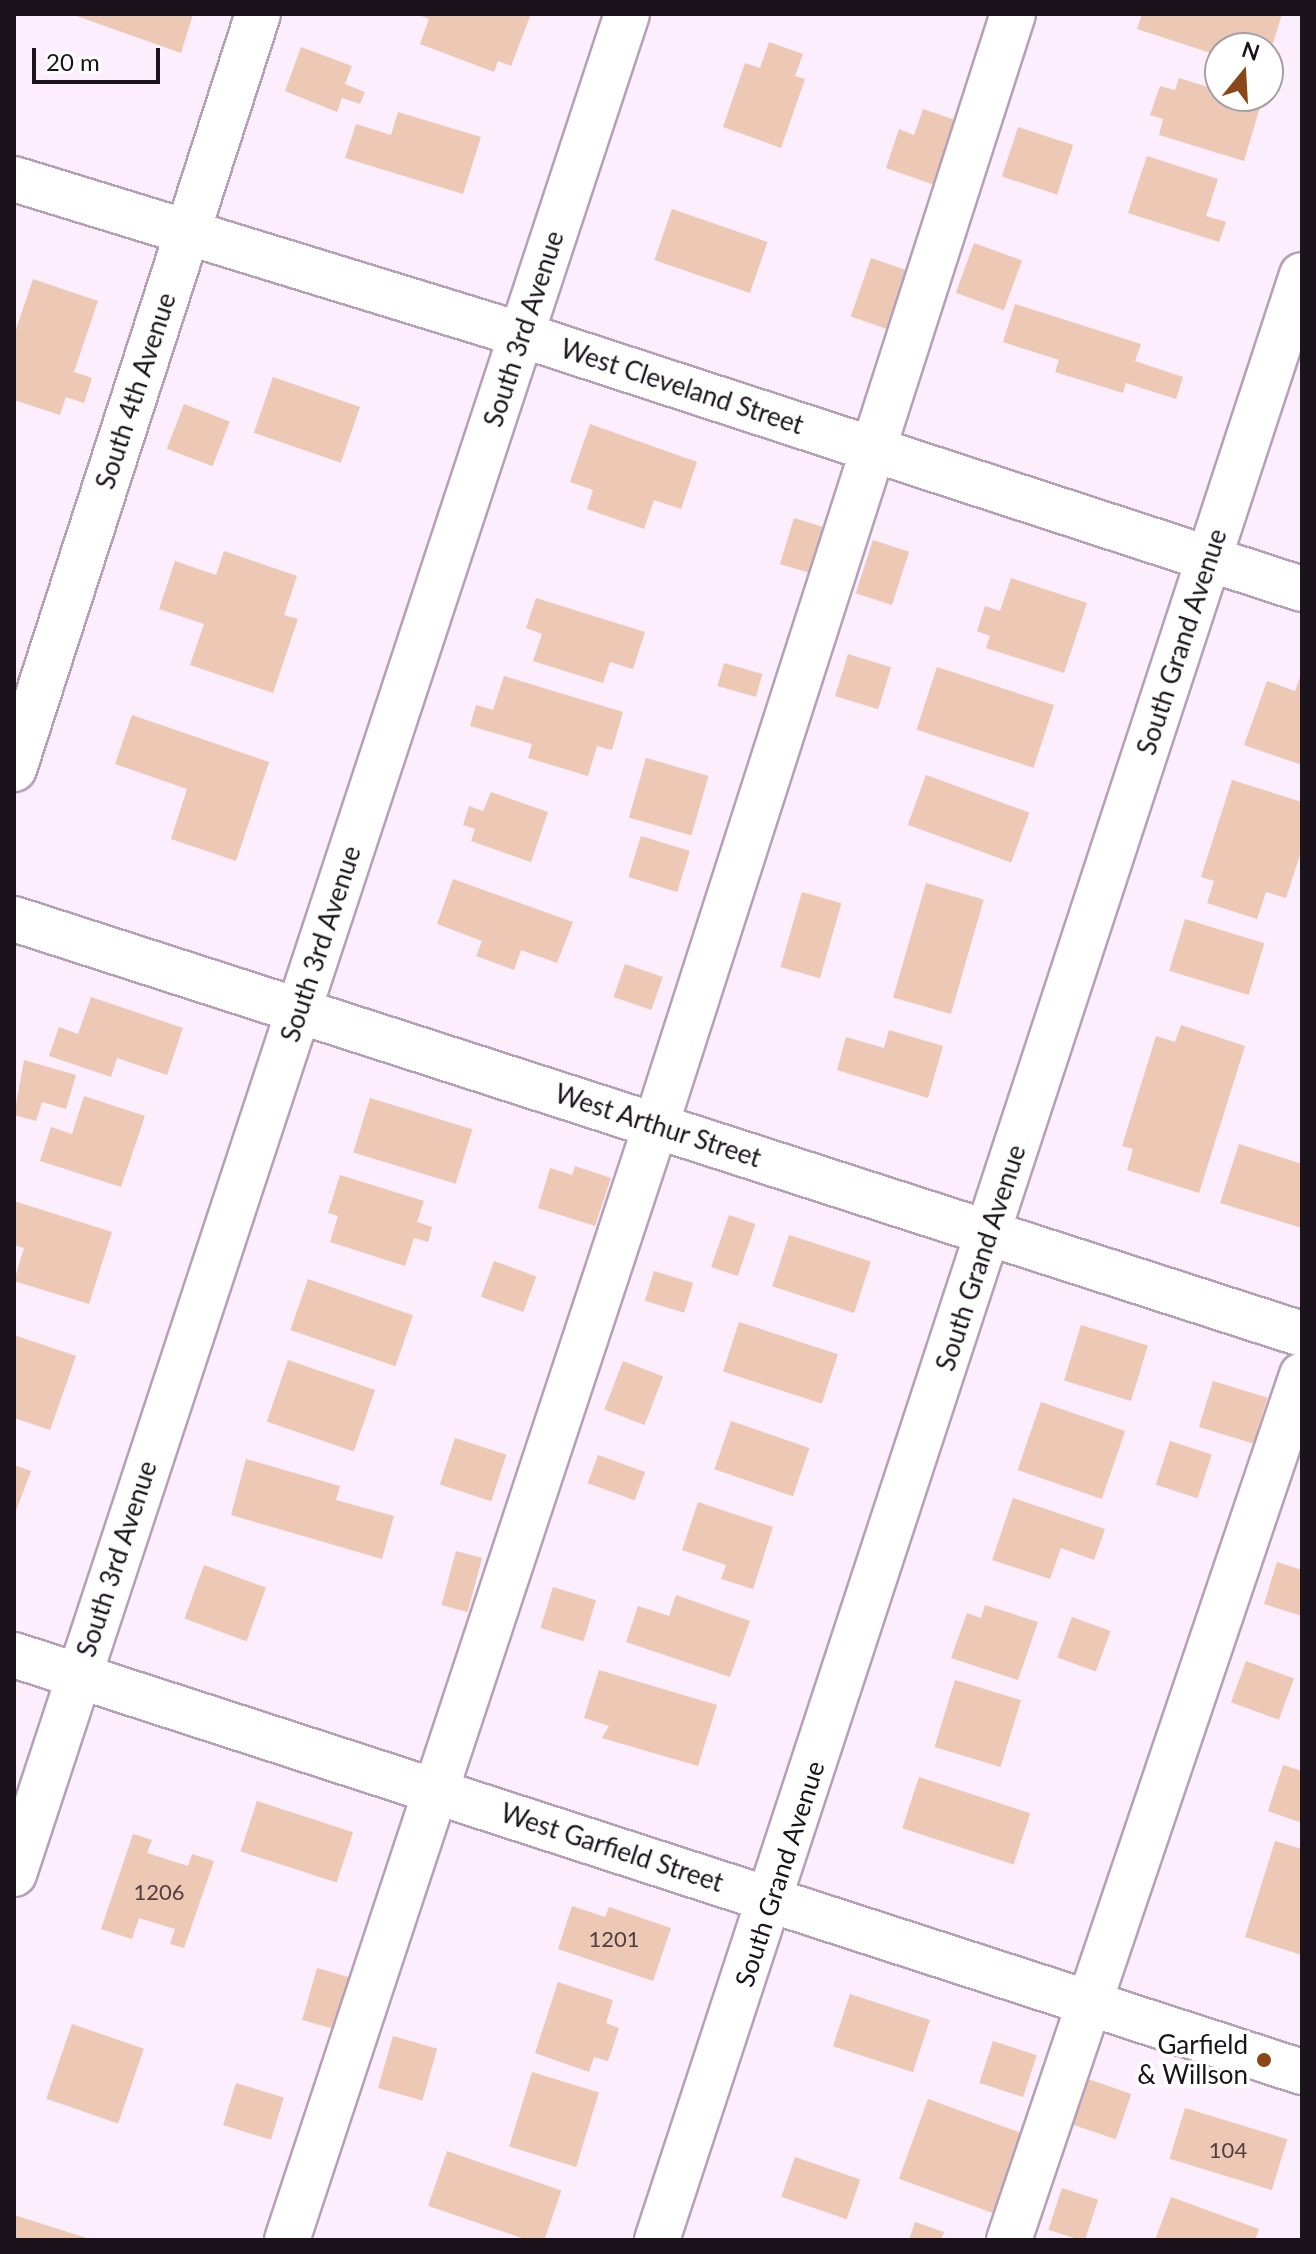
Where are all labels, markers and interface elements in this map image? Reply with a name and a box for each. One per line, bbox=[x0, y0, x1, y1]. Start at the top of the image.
scale bar bbox=[36, 32, 164, 82]
north arrow bbox=[1204, 32, 1284, 112]
text: N bbox=[1239, 35, 1263, 66]
text: 20 m bbox=[46, 47, 100, 76]
street label: South 3rd Avenue bbox=[477, 227, 571, 431]
street label: South 4th Avenue bbox=[89, 289, 183, 493]
street label: West Cleveland Street bbox=[557, 333, 807, 441]
street label: South Grand Avenue bbox=[1131, 525, 1233, 759]
street label: South 3rd Avenue bbox=[274, 842, 368, 1046]
street label: West Arthur Street bbox=[550, 1078, 766, 1174]
street label: South Grand Avenue bbox=[930, 1141, 1032, 1375]
street label: South 3rd Avenue bbox=[70, 1457, 164, 1661]
street label: South Grand Avenue bbox=[729, 1757, 831, 1991]
street label: West Garfield Street bbox=[497, 1797, 727, 1899]
house number: 1206 bbox=[133, 1879, 185, 1905]
house number: 1201 bbox=[588, 1926, 640, 1952]
place label: Garfield & Willson bbox=[1137, 2029, 1248, 2090]
marker: Garfield & Willson bbox=[1255, 2051, 1273, 2069]
house number: 104 bbox=[1209, 2137, 1247, 2163]

